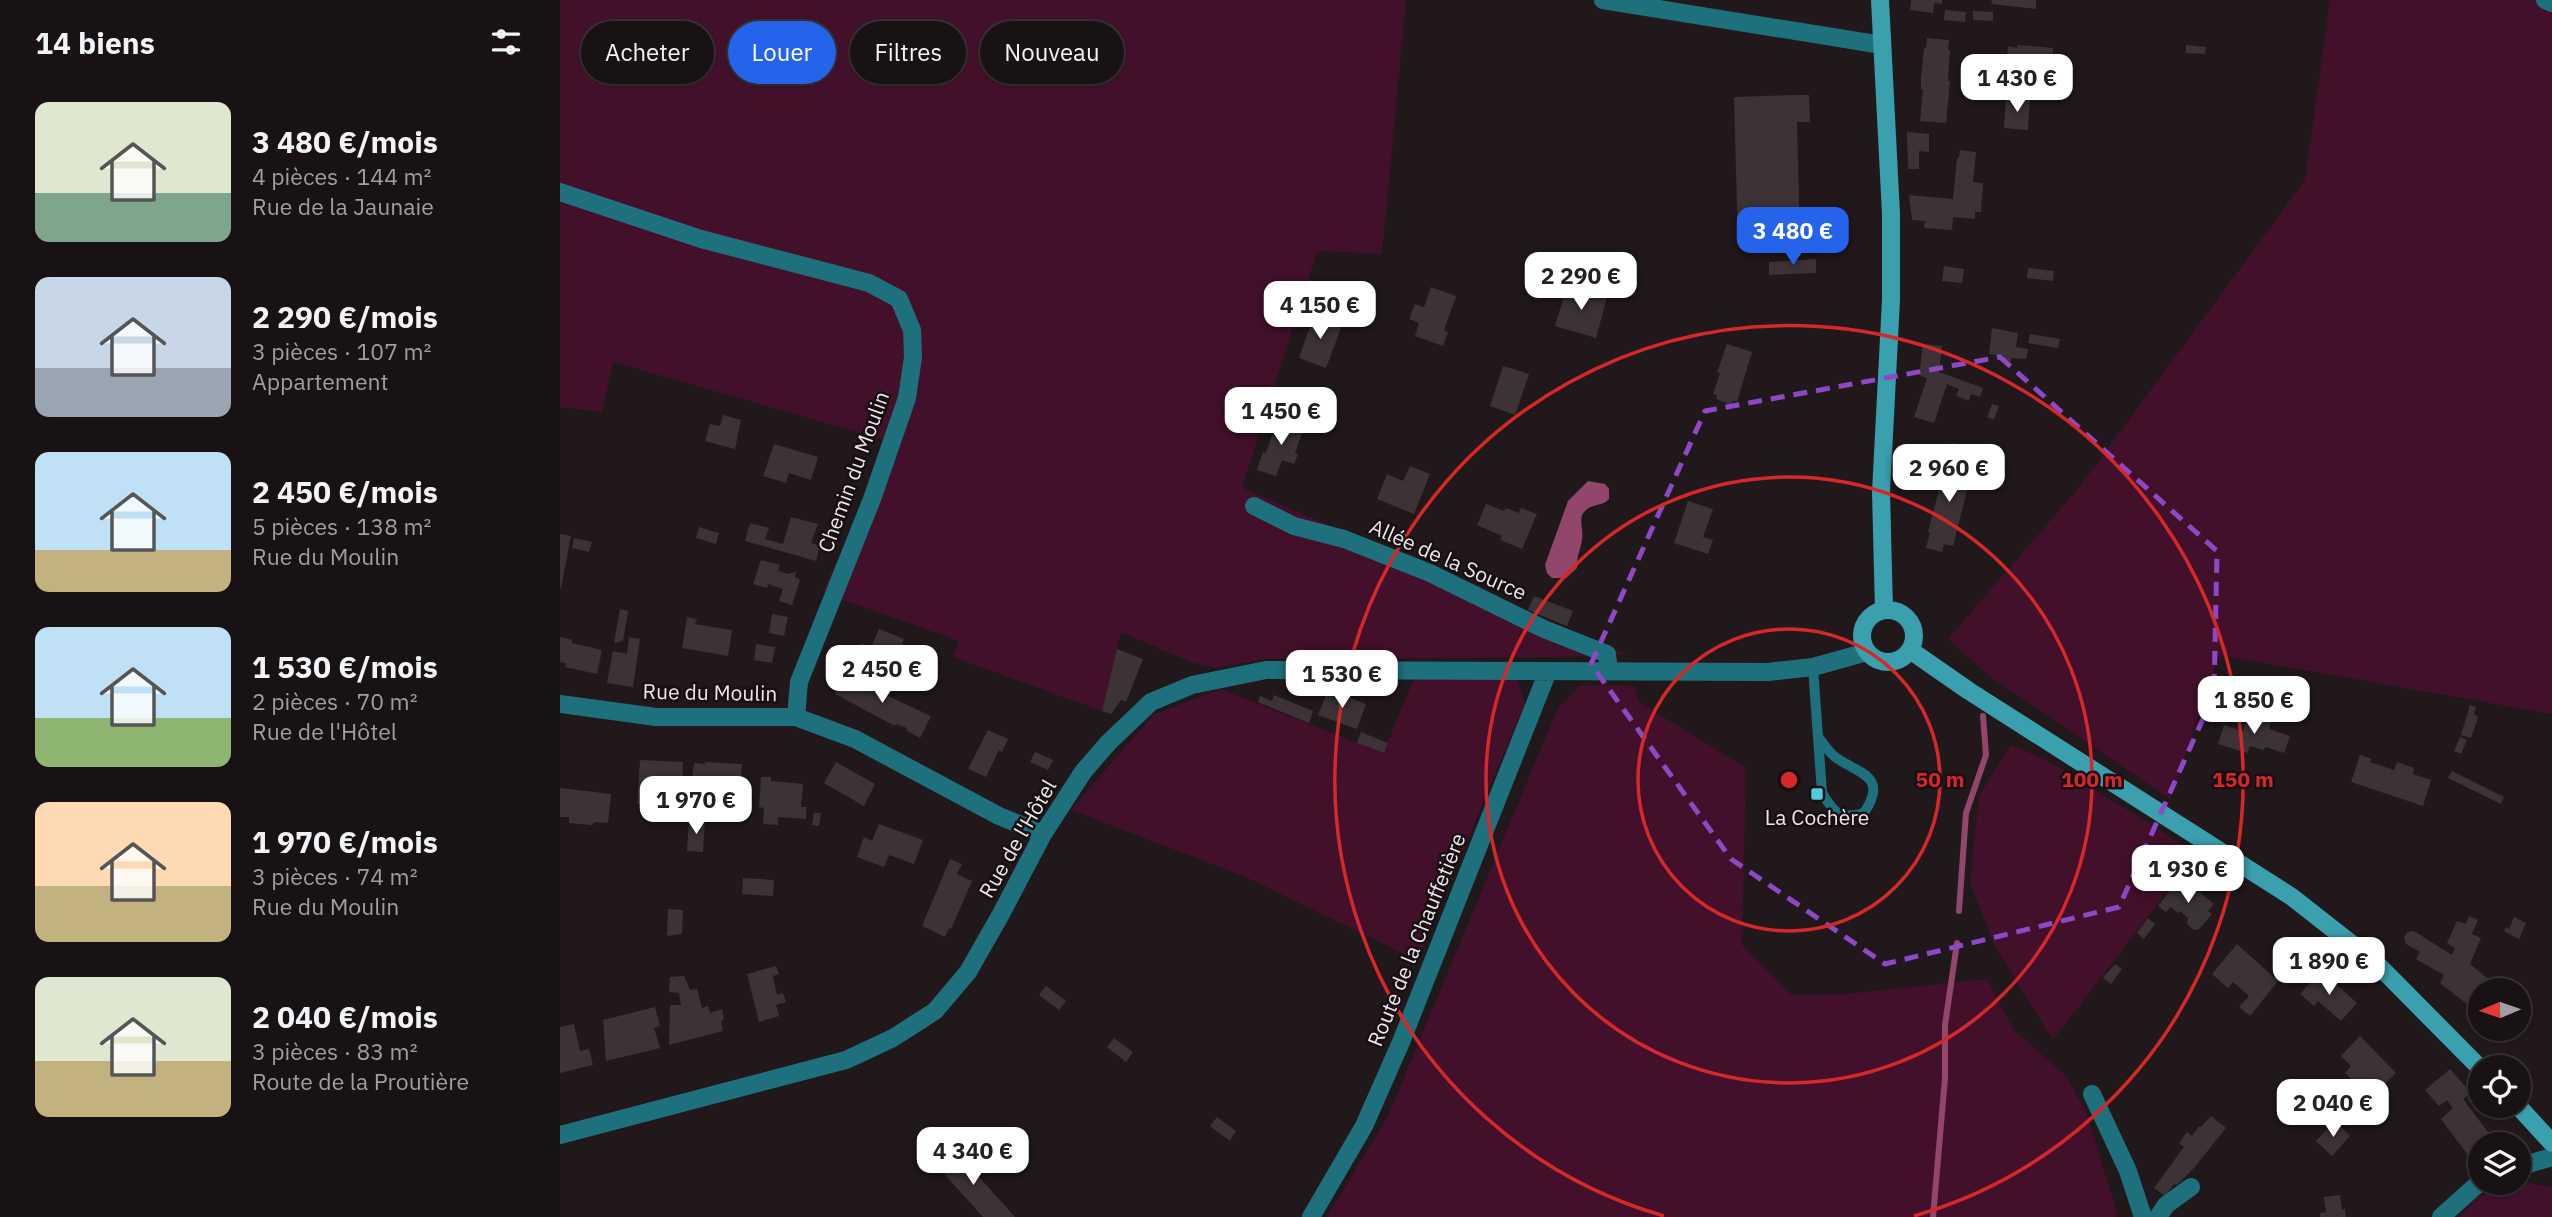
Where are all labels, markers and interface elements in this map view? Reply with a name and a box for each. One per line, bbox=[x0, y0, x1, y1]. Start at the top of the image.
chip: Acheter bbox=[581, 21, 714, 84]
chip: Louer bbox=[728, 21, 836, 84]
chip: Filtres bbox=[850, 21, 966, 84]
chip: Nouveau bbox=[980, 21, 1124, 84]
text: 14 biens bbox=[35, 23, 155, 62]
icon: filters bbox=[487, 23, 525, 61]
pin: 1 430 € bbox=[1952, 54, 2082, 114]
text: 1 430 € bbox=[1977, 62, 2057, 92]
text: 3 480 €/mois bbox=[252, 122, 438, 161]
icon: home bbox=[91, 130, 175, 214]
text: 4 pièces · 144 m² bbox=[252, 161, 431, 191]
text: Rue de la Jaunaie bbox=[252, 191, 434, 221]
pin: 3 480 € bbox=[1728, 208, 1858, 267]
text: 3 480 € bbox=[1753, 215, 1833, 245]
pin: 2 290 € bbox=[1516, 252, 1646, 312]
text: 2 290 € bbox=[1541, 260, 1621, 290]
pin: 4 150 € bbox=[1255, 282, 1385, 341]
text: 4 150 € bbox=[1280, 289, 1360, 319]
text: 2 290 €/mois bbox=[252, 297, 438, 336]
icon: home bbox=[91, 305, 175, 389]
text: 3 pièces · 107 m² bbox=[252, 336, 431, 366]
text: Appartement bbox=[252, 366, 389, 396]
street label: Chemin du Moulin bbox=[811, 387, 895, 556]
pin: 1 450 € bbox=[1216, 388, 1346, 447]
text: 1 450 € bbox=[1241, 395, 1321, 425]
pin: 2 960 € bbox=[1884, 444, 2014, 504]
text: 2 960 € bbox=[1909, 452, 1989, 482]
text: 2 450 €/mois bbox=[252, 472, 438, 511]
icon: home bbox=[91, 480, 175, 564]
text: 5 pièces · 138 m² bbox=[252, 511, 431, 541]
street label: Allée de la Source bbox=[1366, 512, 1531, 606]
text: Rue du Moulin bbox=[252, 541, 399, 571]
pin: 2 450 € bbox=[817, 646, 947, 705]
text: 1 530 €/mois bbox=[252, 647, 438, 686]
pin: 1 530 € bbox=[1277, 650, 1407, 710]
text: 2 450 € bbox=[842, 653, 922, 683]
icon: home bbox=[91, 655, 175, 739]
text: 1 530 € bbox=[1302, 658, 1382, 688]
pin: 1 850 € bbox=[2189, 676, 2319, 736]
street label: Rue du Moulin bbox=[643, 677, 778, 707]
text: 1 850 € bbox=[2214, 684, 2294, 714]
text: 2 pièces · 70 m² bbox=[252, 686, 418, 716]
text: Rue de l'Hôtel bbox=[252, 716, 397, 746]
text: 50 m bbox=[1916, 765, 1964, 793]
text: 100 m bbox=[2061, 765, 2123, 793]
text: 150 m bbox=[2212, 765, 2274, 793]
centre of rings bbox=[1777, 768, 1801, 792]
street label: Rue de l'Hôtel bbox=[972, 774, 1063, 903]
pin: 1 970 € bbox=[631, 776, 761, 836]
text: 1 970 € bbox=[656, 784, 736, 814]
marker: La Cochère bbox=[1809, 786, 1825, 802]
place label: La Cochère bbox=[1765, 803, 1869, 831]
text: 1 970 €/mois bbox=[252, 822, 438, 861]
street label: Route de la Chauffetière bbox=[1360, 829, 1472, 1050]
icon: home bbox=[91, 830, 175, 914]
pin: 1 930 € bbox=[2123, 846, 2253, 905]
text: 1 930 € bbox=[2148, 853, 2228, 883]
text: 3 pièces · 74 m² bbox=[252, 861, 418, 891]
text: Rue du Moulin bbox=[252, 891, 399, 921]
pin: 1 890 € bbox=[2264, 937, 2394, 997]
text: 1 890 € bbox=[2289, 945, 2369, 975]
north arrow bbox=[2468, 978, 2530, 1041]
map controls bbox=[2468, 978, 2531, 1195]
text: 2 040 €/mois bbox=[252, 997, 438, 1036]
icon: home bbox=[91, 1005, 175, 1089]
text: 3 pièces · 83 m² bbox=[252, 1036, 418, 1066]
button: locate bbox=[2468, 1055, 2531, 1118]
text: Route de la Proutière bbox=[252, 1066, 469, 1096]
pin: 2 040 € bbox=[2268, 1080, 2398, 1139]
text: 2 040 € bbox=[2293, 1087, 2373, 1117]
pin: 4 340 € bbox=[908, 1128, 1038, 1187]
button: layers bbox=[2468, 1132, 2531, 1195]
text: 4 340 € bbox=[933, 1135, 1013, 1165]

